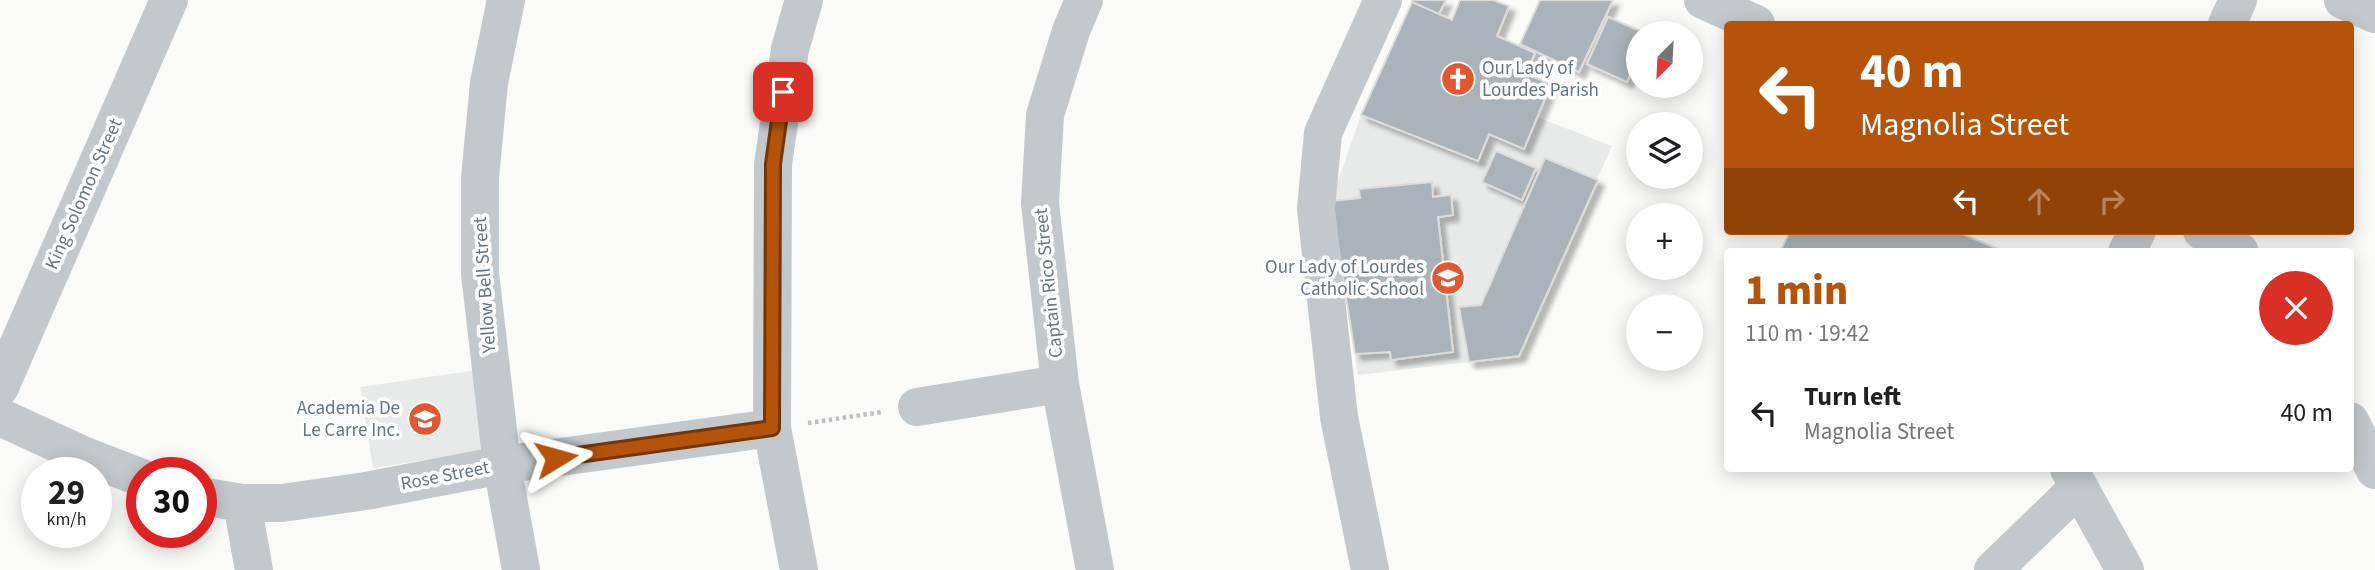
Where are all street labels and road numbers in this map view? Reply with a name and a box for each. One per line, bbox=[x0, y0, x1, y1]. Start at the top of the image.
street label: King Solomon Street bbox=[39, 114, 130, 274]
street label: Captain Rico Street bbox=[1028, 206, 1070, 359]
street label: Yellow Bell Street bbox=[467, 215, 503, 355]
street label: Rose Street bbox=[398, 454, 492, 498]

